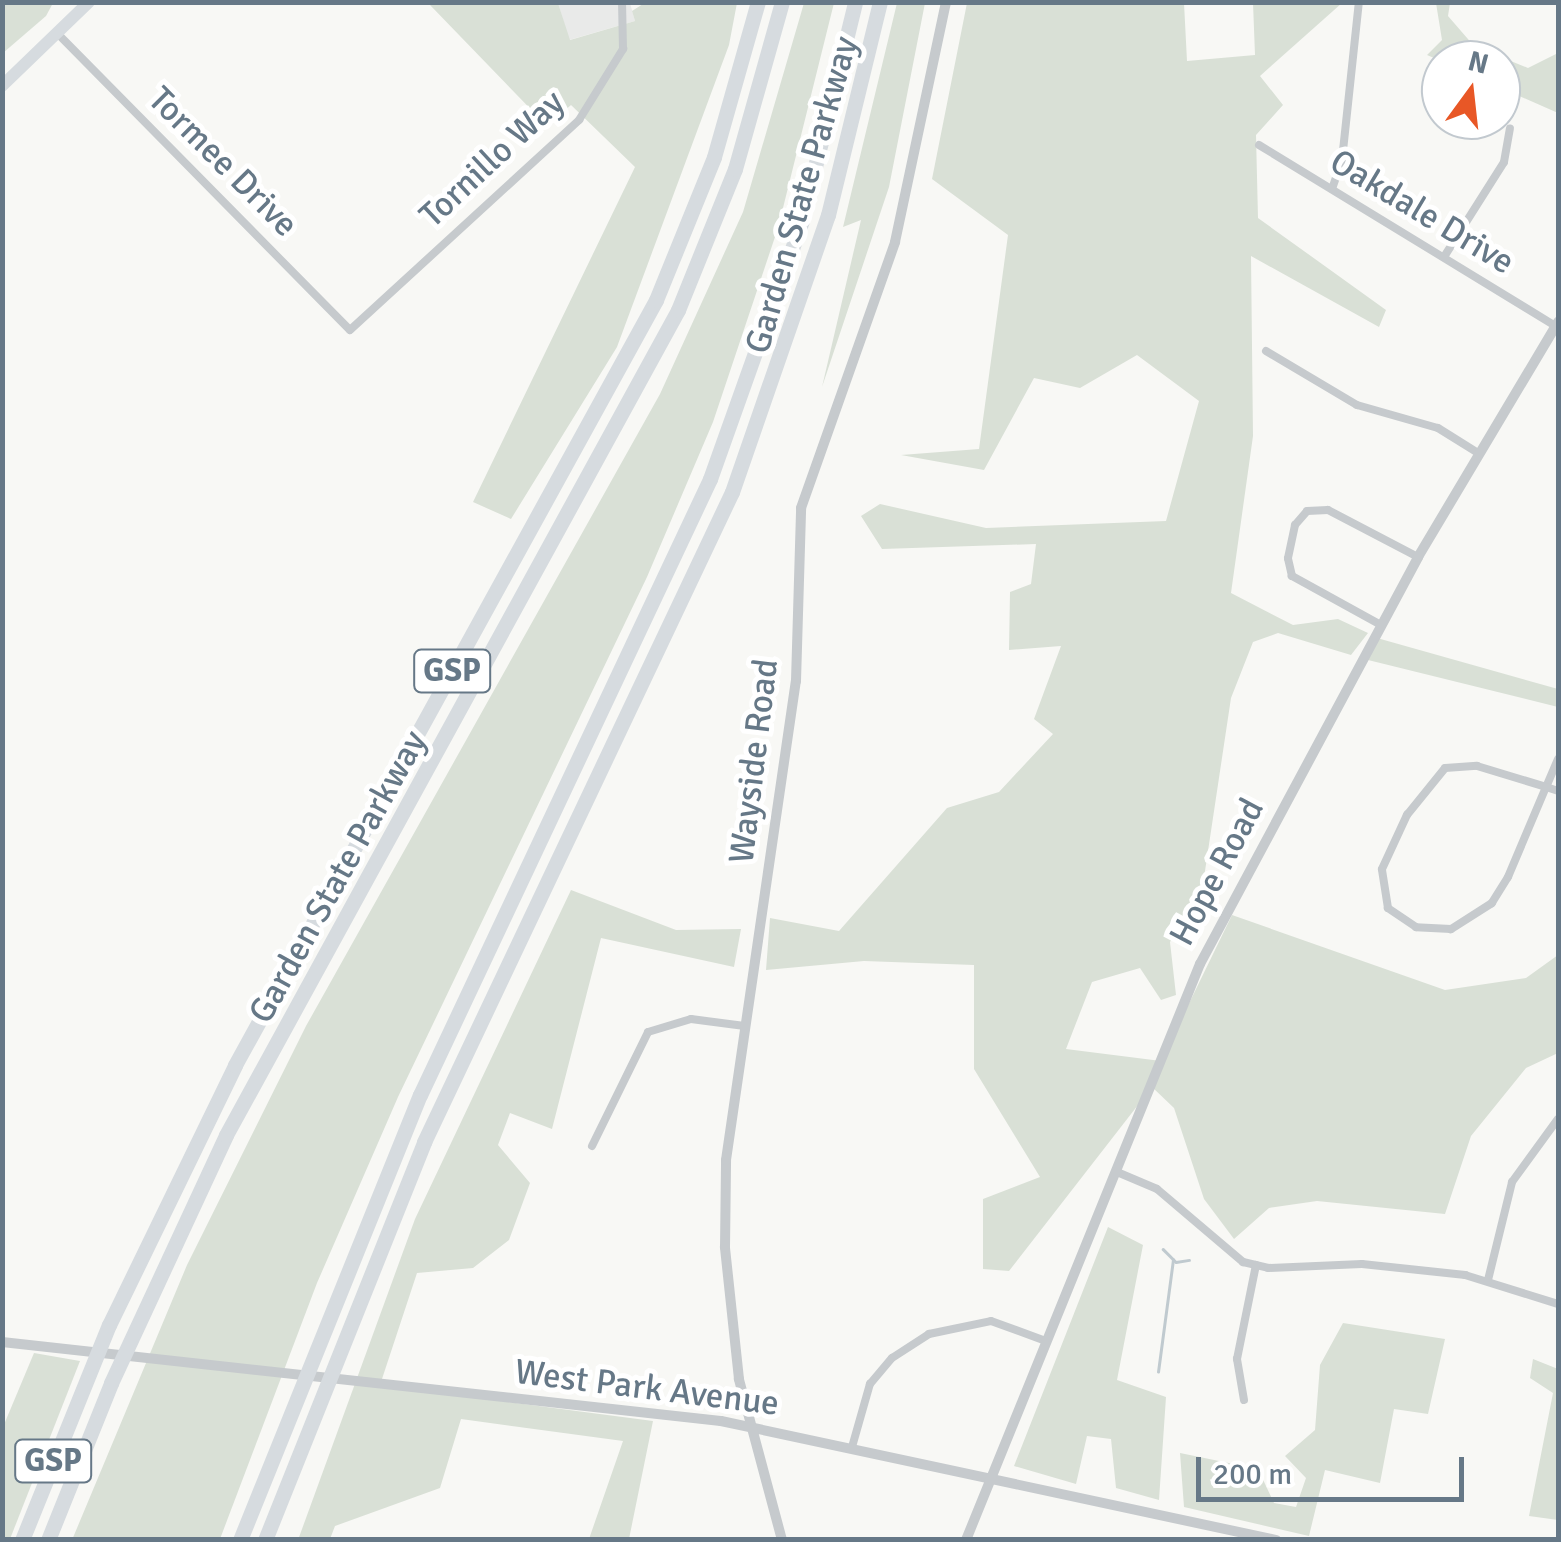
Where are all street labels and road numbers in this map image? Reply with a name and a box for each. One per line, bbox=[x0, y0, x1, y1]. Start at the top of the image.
street label: Garden State Parkway bbox=[737, 32, 867, 358]
street label: Tormee Drive bbox=[139, 78, 307, 246]
street label: Tornillo Way bbox=[411, 82, 573, 236]
street label: Oakdale Drive bbox=[1322, 141, 1522, 283]
road number: GSP bbox=[412, 644, 492, 698]
street label: Wayside Road bbox=[721, 656, 787, 866]
street label: Garden State Parkway bbox=[240, 723, 436, 1031]
street label: Hope Road bbox=[1161, 791, 1273, 953]
street label: West Park Avenue bbox=[513, 1351, 781, 1425]
road number: GSP bbox=[13, 1434, 93, 1488]

